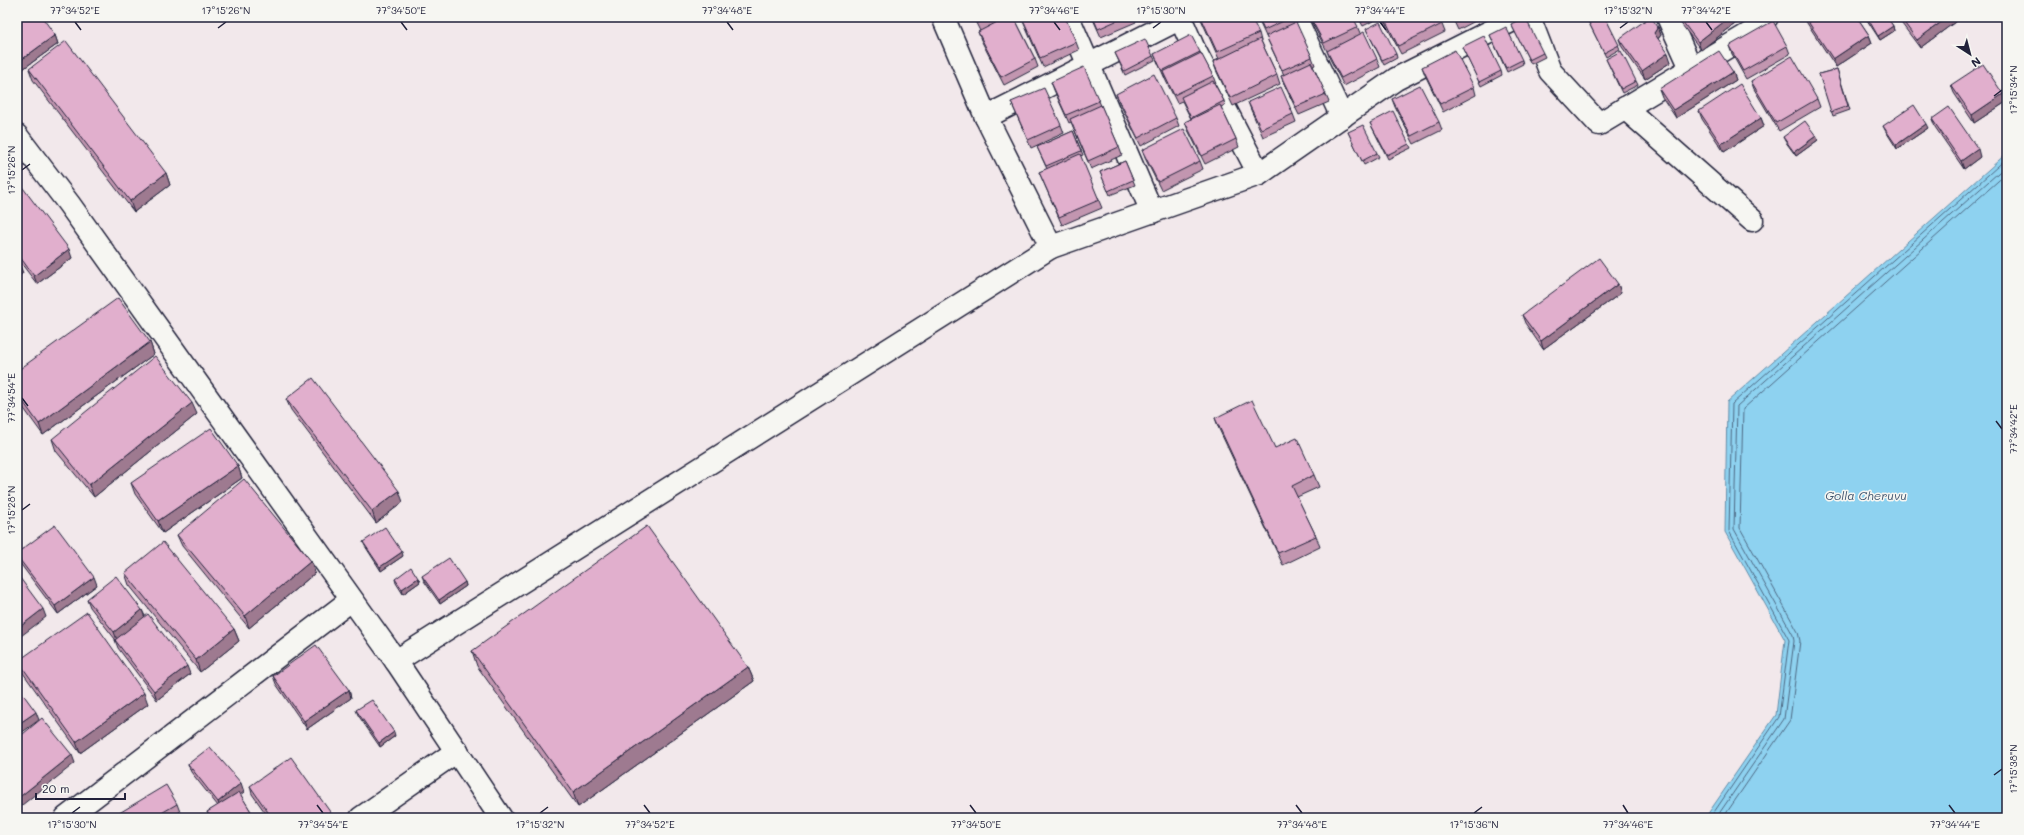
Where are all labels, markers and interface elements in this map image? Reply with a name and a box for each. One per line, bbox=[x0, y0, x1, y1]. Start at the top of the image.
text: 77°34'52"E bbox=[50, 3, 100, 17]
text: 17°15'26"N bbox=[202, 3, 250, 17]
text: 77°34'50"E bbox=[376, 3, 426, 17]
text: 77°34'48"E bbox=[702, 3, 752, 17]
text: 77°34'46"E bbox=[1029, 3, 1079, 17]
text: 17°15'30"N bbox=[1136, 3, 1186, 17]
text: 77°34'44"E bbox=[1355, 3, 1405, 17]
text: 17°15'32"N bbox=[1604, 3, 1652, 17]
text: 77°34'42"E bbox=[1681, 3, 1731, 17]
north arrow bbox=[1950, 34, 1990, 74]
text: N bbox=[1968, 54, 1984, 71]
text: 17°15'34"N bbox=[2006, 65, 2020, 115]
text: 17°15'26"N bbox=[4, 146, 18, 194]
text: 77°34'54"E bbox=[4, 373, 18, 423]
text: 77°34'42"E bbox=[2006, 404, 2020, 454]
text: 17°15'28"N bbox=[4, 486, 18, 534]
water label: Golla Cheruvu bbox=[1825, 487, 1907, 503]
text: 17°15'38"N bbox=[2006, 744, 2020, 794]
scale bar bbox=[36, 775, 125, 801]
text: 20 m bbox=[42, 780, 70, 796]
text: 17°15'30"N bbox=[47, 817, 97, 831]
text: 77°34'54"E bbox=[298, 817, 348, 831]
text: 17°15'32"N bbox=[516, 817, 564, 831]
text: 77°34'52"E bbox=[625, 817, 675, 831]
text: 77°34'50"E bbox=[951, 817, 1001, 831]
text: 77°34'48"E bbox=[1277, 817, 1327, 831]
text: 17°15'36"N bbox=[1449, 817, 1499, 831]
text: 77°34'46"E bbox=[1603, 817, 1653, 831]
text: 77°34'44"E bbox=[1930, 817, 1980, 831]

